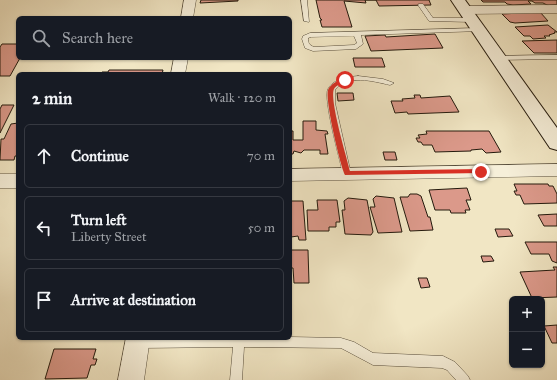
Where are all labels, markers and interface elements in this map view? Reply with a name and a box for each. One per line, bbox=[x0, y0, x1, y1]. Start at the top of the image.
search box bbox=[16, 16, 292, 60]
icon: search bbox=[30, 27, 52, 49]
text: Search here bbox=[62, 29, 133, 47]
route start bbox=[336, 71, 354, 89]
text: 2 min bbox=[32, 88, 72, 109]
text: Walk · 120 m bbox=[208, 90, 276, 106]
icon: ahead bbox=[33, 145, 55, 167]
text: Continue bbox=[71, 147, 129, 165]
text: 70 m bbox=[247, 148, 275, 164]
route end bbox=[472, 163, 490, 181]
text: Turn left bbox=[71, 211, 127, 229]
icon: left bbox=[33, 217, 55, 239]
text: 50 m bbox=[248, 220, 275, 236]
text: Liberty Street bbox=[71, 229, 147, 245]
icon: arrive bbox=[33, 289, 55, 311]
text: Arrive at destination bbox=[71, 291, 196, 309]
map controls bbox=[509, 296, 545, 368]
button: + bbox=[509, 296, 545, 332]
button: − bbox=[509, 332, 545, 368]

